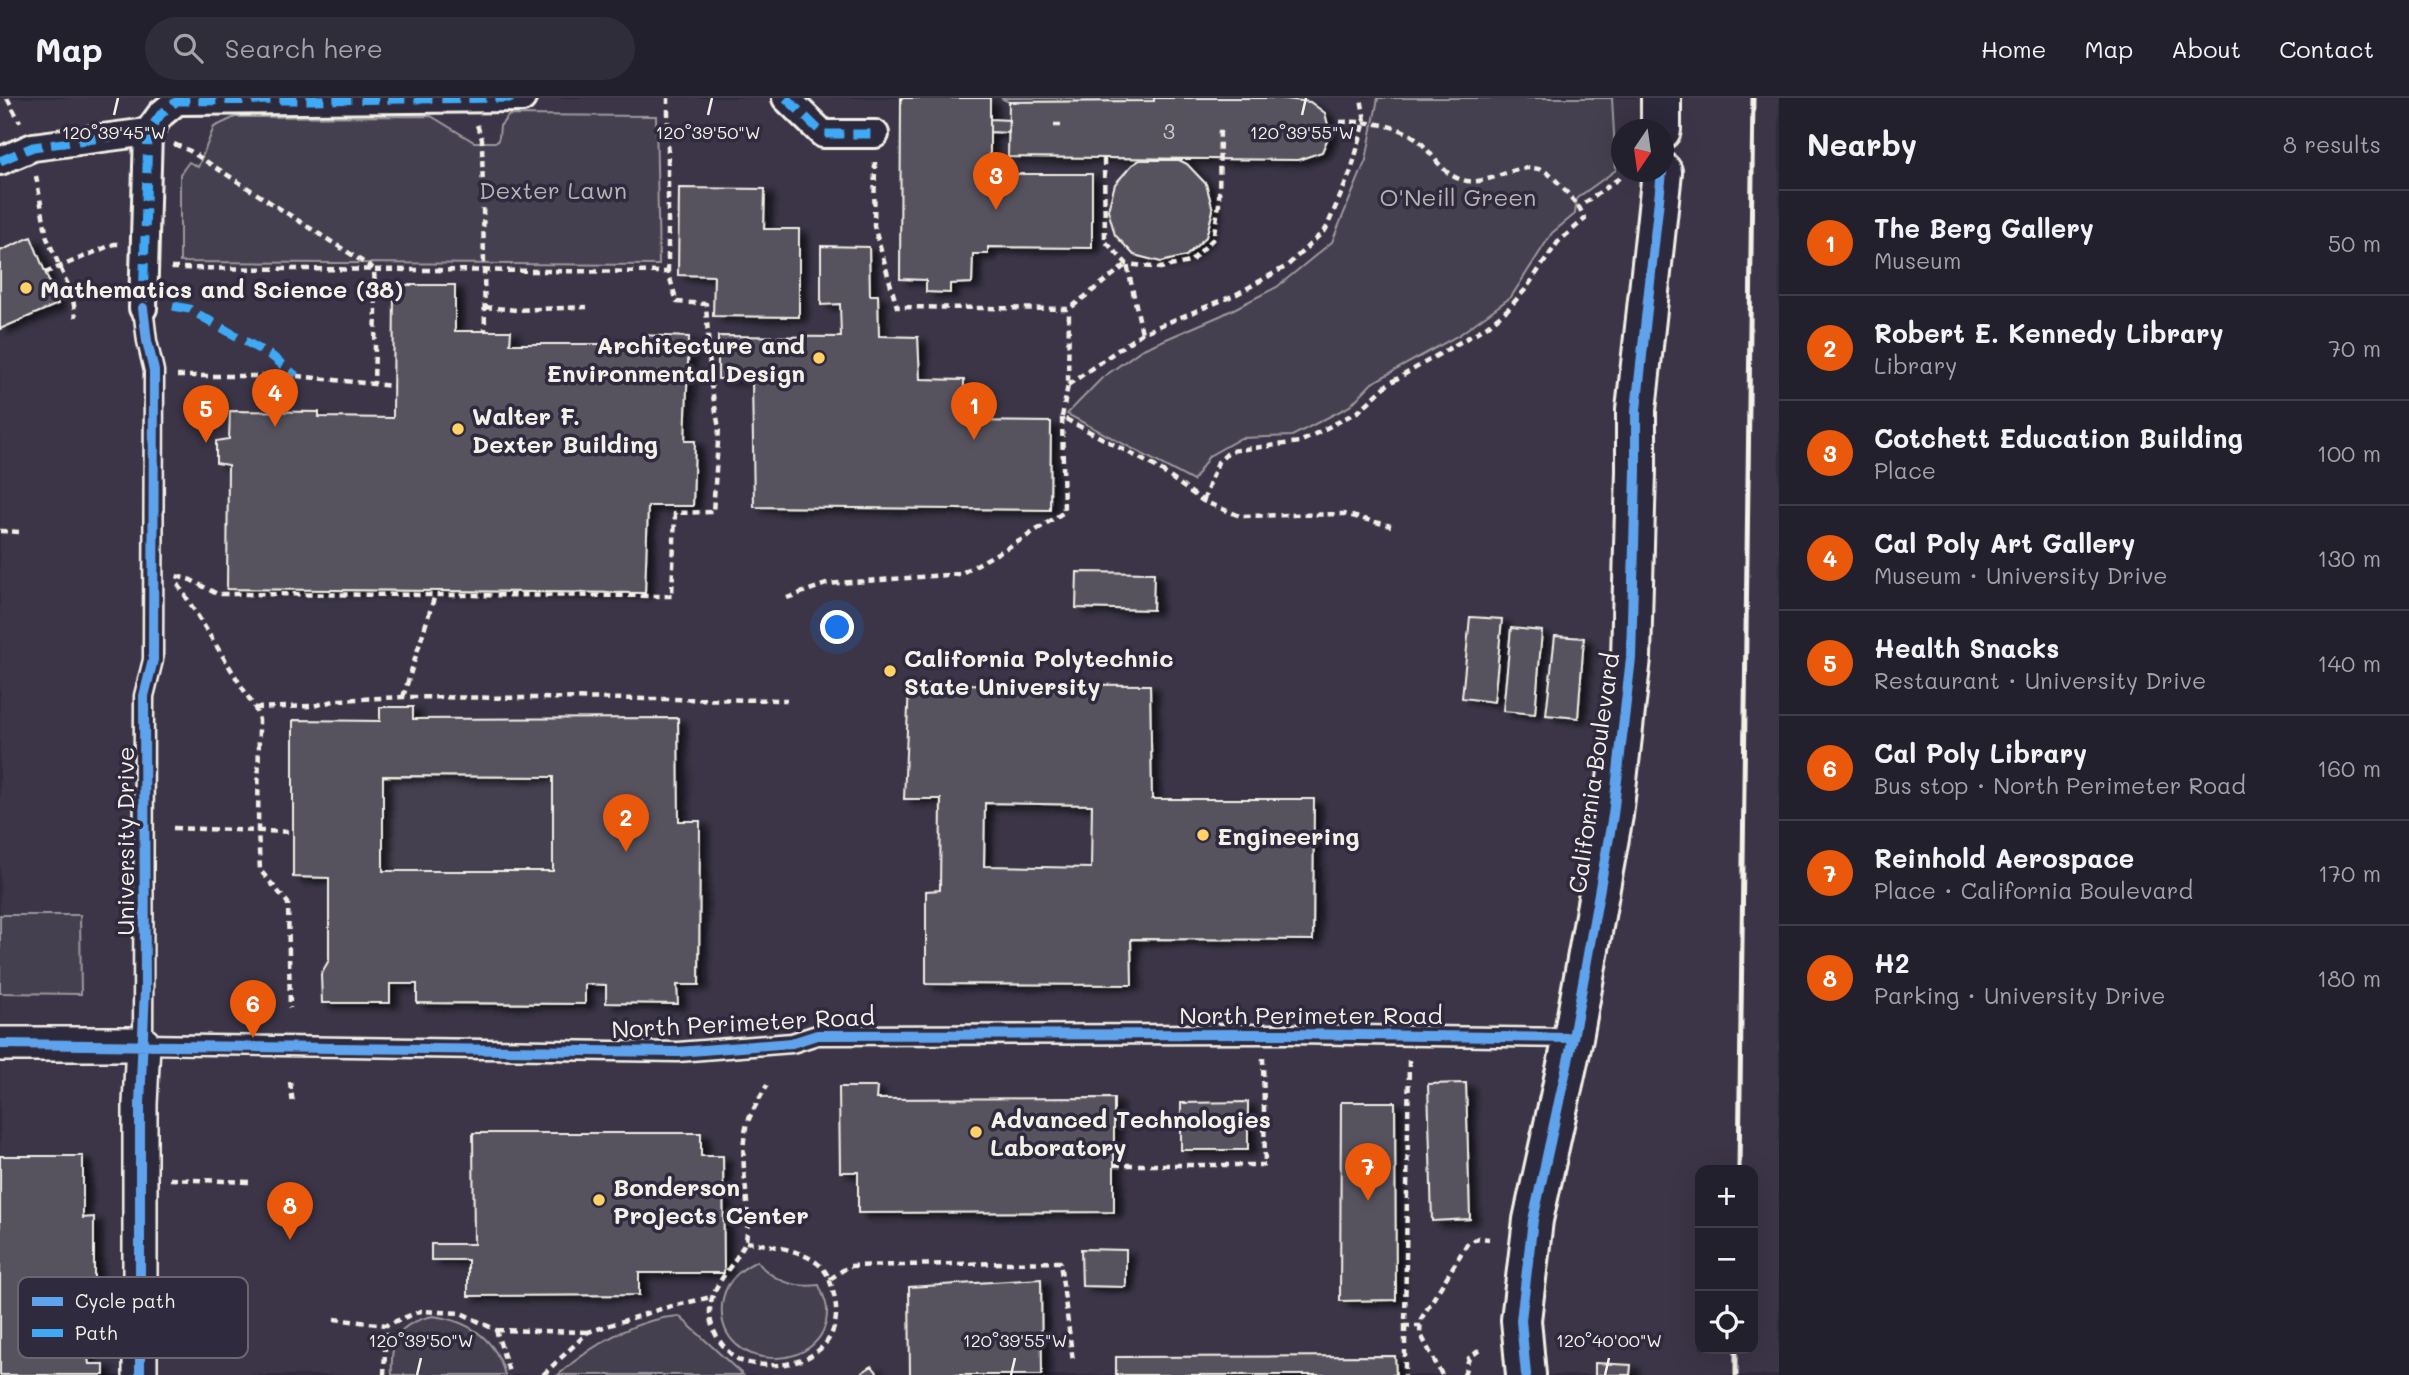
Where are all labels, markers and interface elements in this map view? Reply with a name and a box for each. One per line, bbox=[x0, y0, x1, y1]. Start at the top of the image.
search box bbox=[145, 17, 635, 80]
text: Map bbox=[35, 27, 103, 70]
icon: search bbox=[169, 29, 207, 67]
text: Search here bbox=[225, 31, 383, 65]
text: Home bbox=[1981, 33, 2046, 64]
text: Map bbox=[2084, 33, 2133, 64]
text: About bbox=[2171, 33, 2241, 64]
text: Contact bbox=[2279, 33, 2374, 64]
house number: 3 bbox=[1163, 117, 1175, 144]
north arrow bbox=[1611, 119, 1674, 182]
text: 120°39'45"W bbox=[62, 120, 166, 144]
text: 120°39'50"W bbox=[655, 120, 761, 144]
text: 120°39'55"W bbox=[1250, 120, 1354, 144]
text: Nearby bbox=[1807, 124, 1917, 164]
text: 8 results bbox=[2283, 129, 2381, 159]
pin: 3 bbox=[973, 152, 1019, 210]
park label: Dexter Lawn bbox=[479, 174, 627, 205]
park label: O'Neill Green bbox=[1380, 181, 1536, 212]
text: The Berg Gallery bbox=[1874, 211, 2094, 245]
text: 1 bbox=[1825, 228, 1835, 258]
text: 50 m bbox=[2328, 228, 2381, 258]
text: Museum bbox=[1874, 245, 1961, 275]
place label: Mathematics and Science (38) bbox=[40, 273, 403, 304]
marker: Mathematics and Science (38) bbox=[18, 280, 34, 296]
text: Robert E. Kennedy Library bbox=[1874, 316, 2224, 350]
place label: Architecture and Environmental Design bbox=[546, 329, 805, 388]
text: 2 bbox=[1824, 333, 1836, 363]
text: 70 m bbox=[2328, 333, 2381, 363]
marker: Architecture and Environmental Design bbox=[811, 350, 827, 366]
text: Library bbox=[1874, 350, 1957, 380]
pin: 4 bbox=[252, 369, 298, 427]
pin: 1 bbox=[951, 382, 997, 440]
pin: 5 bbox=[183, 385, 229, 443]
place label: Walter F. Dexter Building bbox=[472, 400, 658, 459]
marker: Walter F. Dexter Building bbox=[450, 421, 466, 437]
text: Cotchett Education Building bbox=[1874, 421, 2243, 455]
text: 3 bbox=[1823, 438, 1837, 468]
text: 100 m bbox=[2317, 438, 2381, 468]
text: Place bbox=[1874, 455, 1936, 485]
text: Cal Poly Art Gallery bbox=[1874, 526, 2135, 560]
text: 4 bbox=[1823, 543, 1837, 573]
text: 130 m bbox=[2317, 543, 2381, 573]
text: Museum · University Drive bbox=[1874, 560, 2168, 590]
your location bbox=[820, 610, 854, 644]
text: Health Snacks bbox=[1874, 631, 2059, 665]
place label: California Polytechnic State University bbox=[904, 642, 1174, 701]
text: 5 bbox=[1823, 648, 1837, 678]
text: 140 m bbox=[2317, 648, 2381, 678]
street label: California Boulevard bbox=[1561, 651, 1625, 895]
marker: California Polytechnic State University bbox=[882, 663, 898, 679]
text: Restaurant · University Drive bbox=[1874, 665, 2206, 695]
text: Cal Poly Library bbox=[1874, 736, 2087, 770]
street label: University Drive bbox=[109, 746, 140, 936]
text: 6 bbox=[1823, 753, 1837, 783]
text: 160 m bbox=[2317, 753, 2381, 783]
text: Bus stop · North Perimeter Road bbox=[1874, 770, 2246, 800]
pin: 2 bbox=[603, 794, 649, 852]
place label: Engineering bbox=[1217, 820, 1360, 851]
marker: Engineering bbox=[1195, 827, 1211, 843]
text: Reinhold Aerospace bbox=[1874, 841, 2134, 875]
text: 7 bbox=[1824, 858, 1836, 888]
text: 170 m bbox=[2318, 858, 2381, 888]
text: Place · California Boulevard bbox=[1874, 875, 2193, 905]
text: H2 bbox=[1874, 946, 1909, 980]
text: 8 bbox=[1823, 963, 1837, 993]
text: 180 m bbox=[2317, 963, 2381, 993]
pin: 6 bbox=[230, 980, 276, 1038]
text: Parking · University Drive bbox=[1874, 980, 2166, 1010]
street label: North Perimeter Road bbox=[1179, 999, 1443, 1030]
street label: North Perimeter Road bbox=[611, 1000, 875, 1044]
place label: Advanced Technologies Laboratory bbox=[990, 1103, 1271, 1162]
marker: Advanced Technologies Laboratory bbox=[968, 1124, 984, 1140]
pin: 7 bbox=[1345, 1143, 1391, 1201]
map controls bbox=[1695, 1165, 1758, 1354]
button: + bbox=[1695, 1165, 1758, 1228]
place label: Bonderson Projects Center bbox=[613, 1171, 809, 1230]
pin: 8 bbox=[267, 1182, 313, 1240]
marker: Bonderson Projects Center bbox=[591, 1192, 607, 1208]
button: − bbox=[1695, 1228, 1758, 1291]
legend bbox=[18, 1277, 248, 1358]
text: Cycle path bbox=[75, 1288, 175, 1313]
button: locate bbox=[1695, 1291, 1758, 1354]
text: Path bbox=[75, 1320, 118, 1345]
text: 120°39'50"W bbox=[368, 1328, 474, 1352]
text: 120°39'55"W bbox=[963, 1328, 1067, 1352]
text: 120°40'00"W bbox=[1556, 1328, 1662, 1352]

